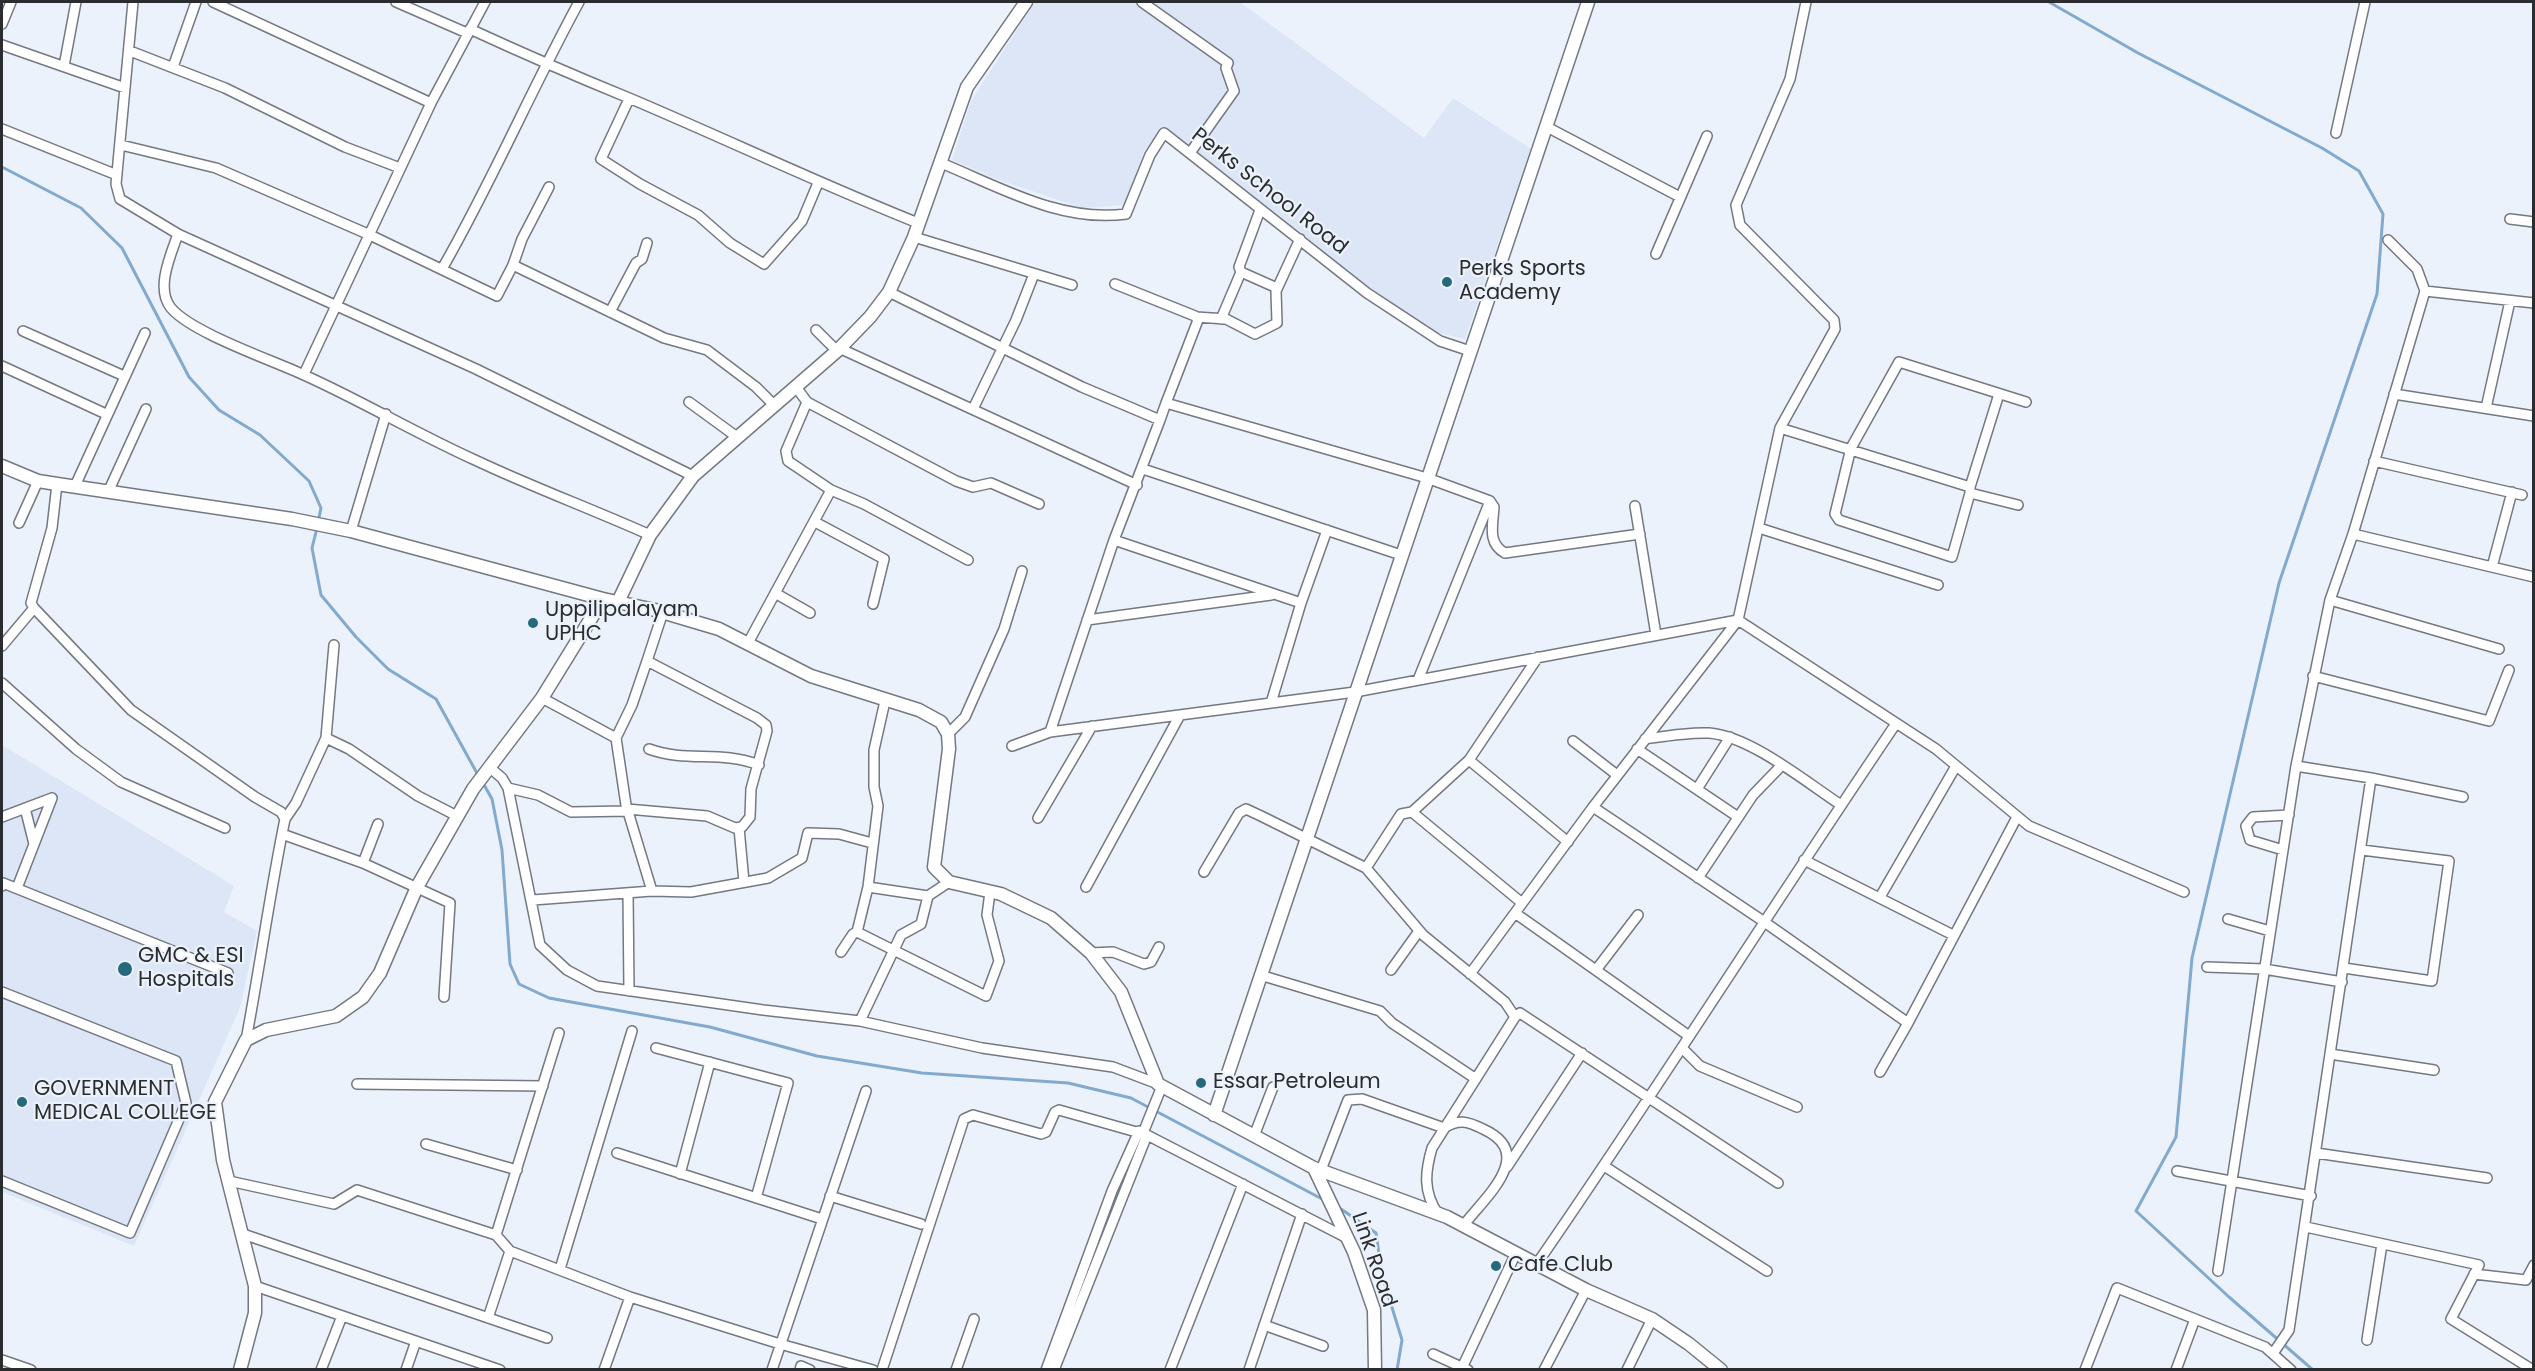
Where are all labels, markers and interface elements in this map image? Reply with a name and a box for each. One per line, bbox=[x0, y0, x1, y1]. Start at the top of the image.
street label: Perks School Road bbox=[1186, 123, 1352, 261]
place label: Perks Sports Academy bbox=[1459, 257, 1586, 307]
marker: Perks Sports Academy bbox=[1440, 275, 1454, 289]
place label: Uppilipalayam UPHC bbox=[545, 598, 698, 648]
marker: Uppilipalayam UPHC bbox=[526, 616, 540, 630]
place label: GMC & ESI Hospitals bbox=[138, 944, 244, 994]
marker: GMC & ESI Hospitals bbox=[116, 960, 134, 978]
place label: Essar Petroleum bbox=[1213, 1070, 1381, 1096]
marker: Essar Petroleum bbox=[1194, 1076, 1208, 1090]
place label: GOVERNMENT MEDICAL COLLEGE bbox=[34, 1077, 217, 1127]
marker: GOVERNMENT MEDICAL COLLEGE bbox=[15, 1095, 29, 1109]
street label: Link Road bbox=[1345, 1209, 1401, 1311]
place label: Cafe Club bbox=[1508, 1253, 1613, 1279]
marker: Cafe Club bbox=[1489, 1259, 1503, 1273]

